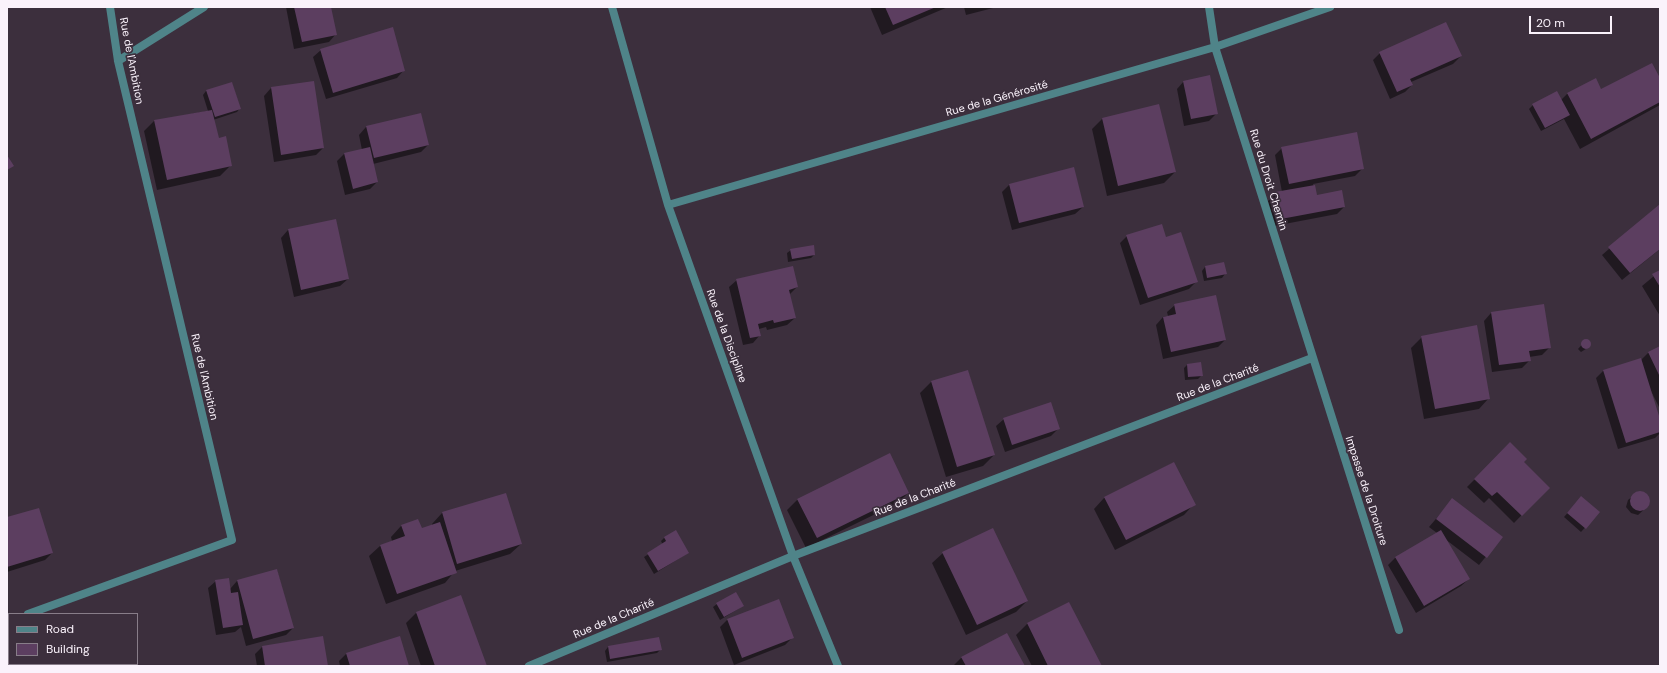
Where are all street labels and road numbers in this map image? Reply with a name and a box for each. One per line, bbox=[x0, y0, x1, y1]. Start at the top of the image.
street label: Rue de l'Ambition bbox=[116, 17, 146, 105]
street label: Rue de la Générosité bbox=[944, 78, 1050, 120]
street label: Rue du Droit Chemin bbox=[1246, 128, 1290, 232]
street label: Rue de la Discipline bbox=[703, 287, 749, 385]
street label: Rue de l'Ambition bbox=[188, 333, 220, 421]
street label: Rue de la Charité bbox=[1175, 361, 1261, 405]
street label: Impasse de la Droiture bbox=[1342, 435, 1390, 547]
street label: Rue de la Charité bbox=[872, 476, 958, 520]
street label: Rue de la Charité bbox=[571, 596, 657, 642]

